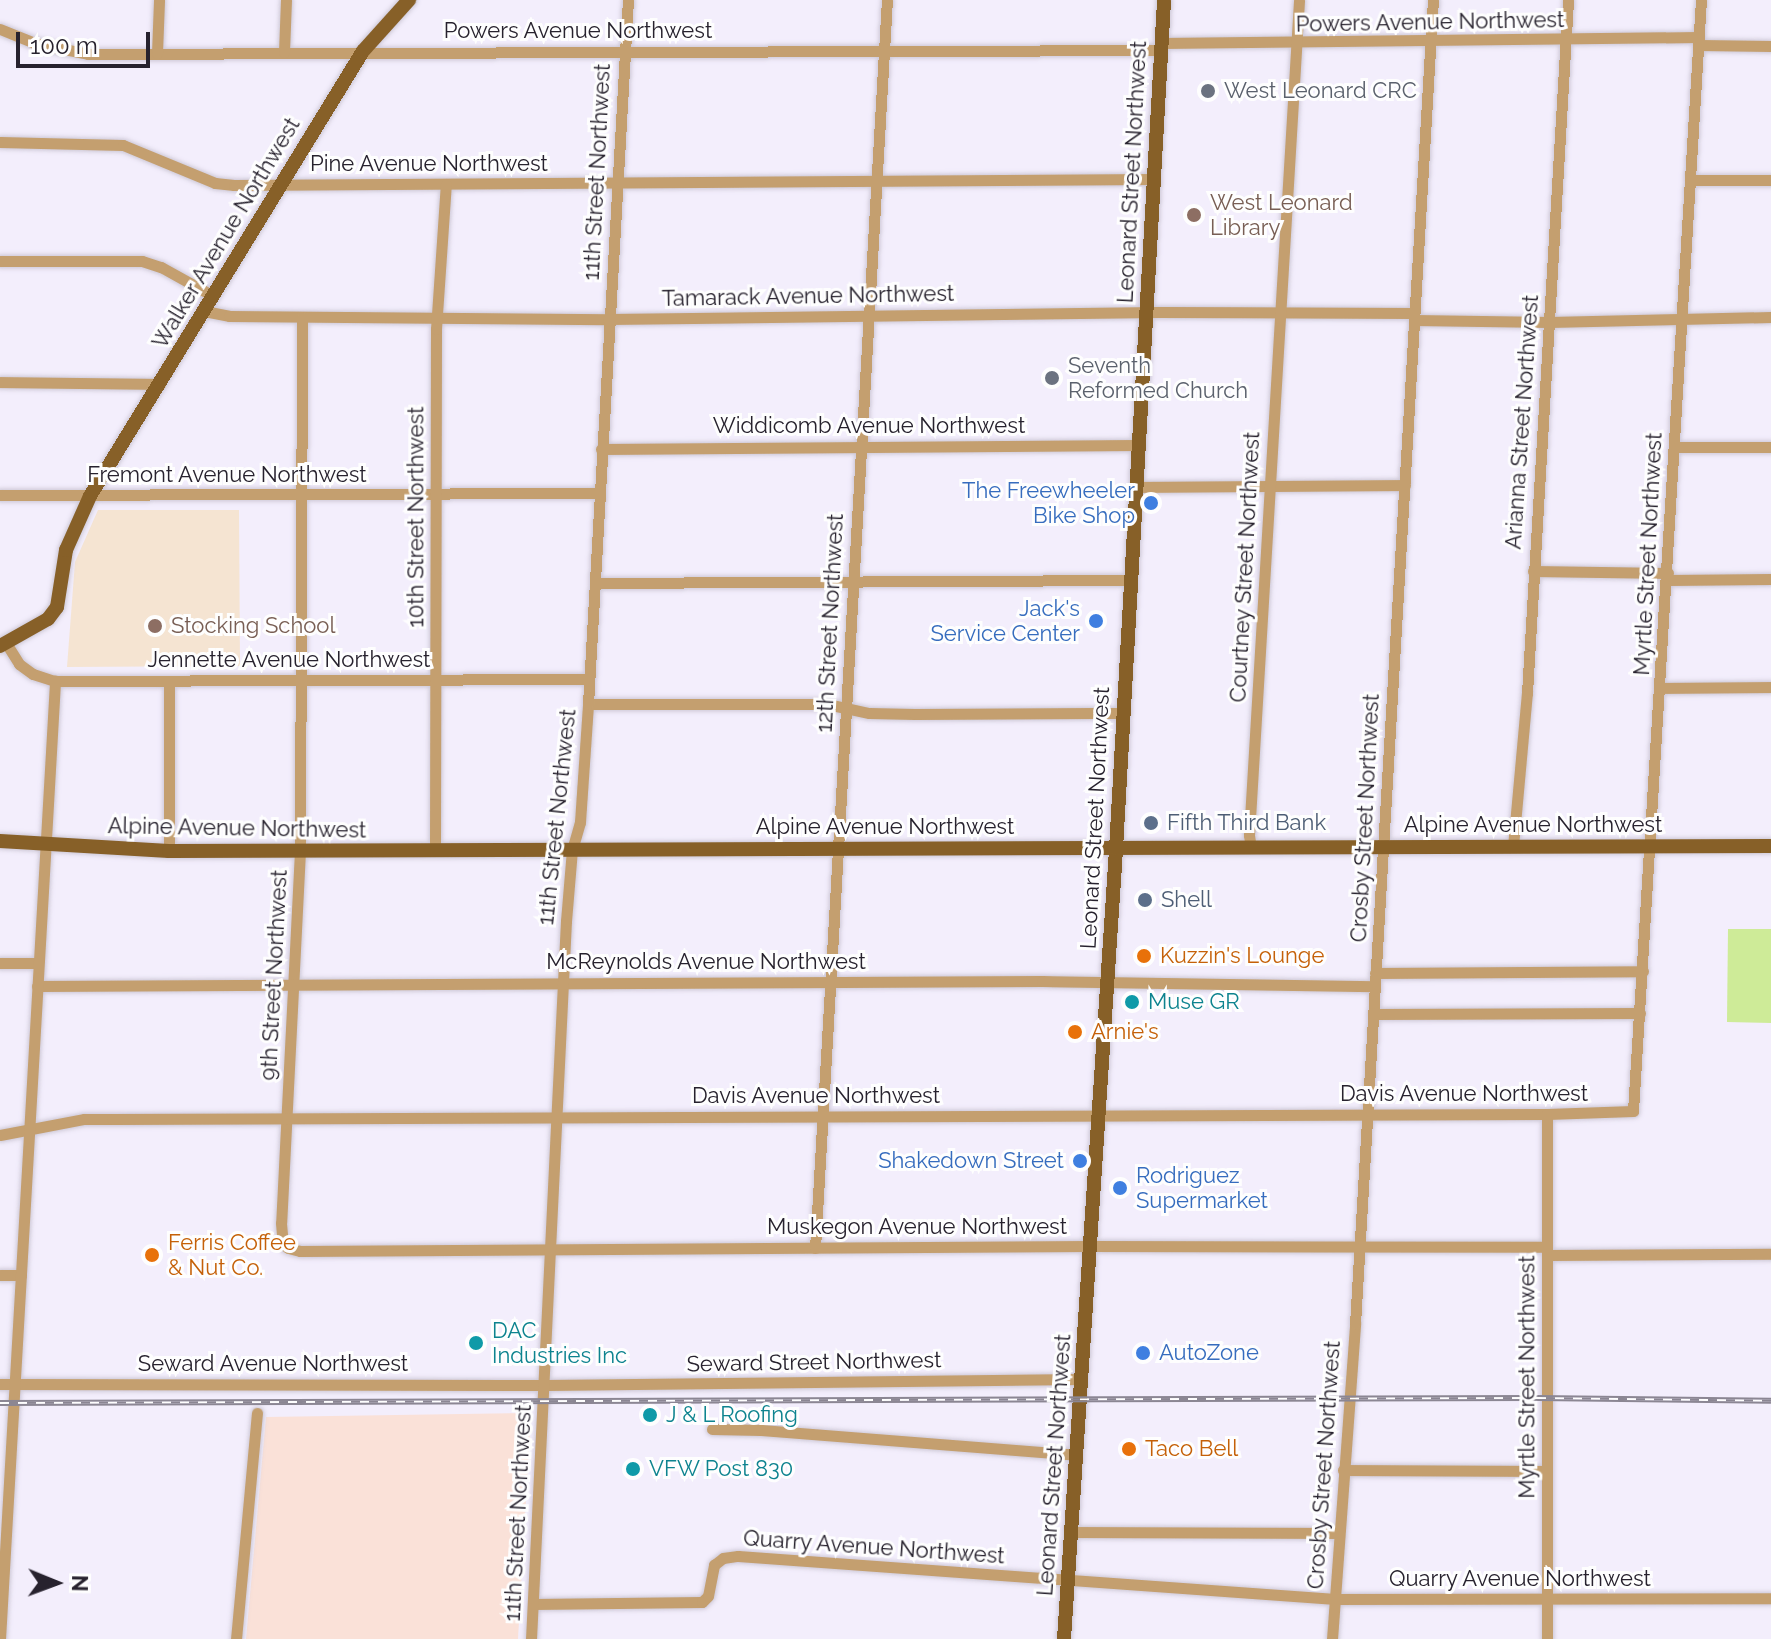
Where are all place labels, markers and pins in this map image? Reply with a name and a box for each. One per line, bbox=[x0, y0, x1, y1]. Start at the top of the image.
place label: West Leonard CRC bbox=[1224, 78, 1417, 104]
marker: West Leonard CRC bbox=[1199, 82, 1217, 100]
place label: West Leonard Library bbox=[1210, 189, 1353, 240]
marker: West Leonard Library bbox=[1185, 206, 1203, 224]
place label: Seventh Reformed Church bbox=[1068, 352, 1248, 404]
marker: Seventh Reformed Church bbox=[1043, 369, 1061, 387]
place label: The Freewheeler Bike Shop bbox=[962, 477, 1135, 528]
marker: The Freewheeler Bike Shop bbox=[1142, 494, 1160, 512]
place label: Jack's Service Center bbox=[930, 595, 1080, 646]
marker: Jack's Service Center bbox=[1087, 612, 1105, 630]
place label: Stocking School bbox=[171, 613, 335, 639]
marker: Stocking School bbox=[146, 617, 164, 635]
place label: Fifth Third Bank bbox=[1167, 810, 1327, 836]
marker: Fifth Third Bank bbox=[1142, 814, 1160, 832]
place label: Shell bbox=[1161, 887, 1212, 913]
marker: Shell bbox=[1136, 891, 1154, 909]
place label: Kuzzin's Lounge bbox=[1160, 943, 1324, 969]
marker: Kuzzin's Lounge bbox=[1135, 947, 1153, 965]
place label: Muse GR bbox=[1148, 989, 1240, 1015]
marker: Muse GR bbox=[1123, 993, 1141, 1011]
place label: Arnie's bbox=[1091, 1019, 1159, 1045]
marker: Arnie's bbox=[1066, 1023, 1084, 1041]
place label: Shakedown Street bbox=[878, 1148, 1064, 1174]
marker: Shakedown Street bbox=[1071, 1152, 1089, 1170]
place label: Rodriguez Supermarket bbox=[1136, 1162, 1268, 1214]
marker: Rodriguez Supermarket bbox=[1111, 1179, 1129, 1197]
place label: Ferris Coffee & Nut Co. bbox=[168, 1229, 296, 1280]
marker: Ferris Coffee & Nut Co. bbox=[143, 1246, 161, 1264]
place label: DAC Industries Inc bbox=[492, 1317, 627, 1368]
marker: DAC Industries Inc bbox=[467, 1334, 485, 1352]
place label: AutoZone bbox=[1159, 1340, 1259, 1366]
marker: AutoZone bbox=[1134, 1344, 1152, 1362]
place label: J & L Roofing bbox=[666, 1402, 798, 1428]
marker: J & L Roofing bbox=[641, 1406, 659, 1424]
place label: Taco Bell bbox=[1145, 1436, 1238, 1462]
marker: Taco Bell bbox=[1120, 1440, 1138, 1458]
place label: VFW Post 830 bbox=[649, 1456, 794, 1482]
marker: VFW Post 830 bbox=[624, 1460, 642, 1478]

